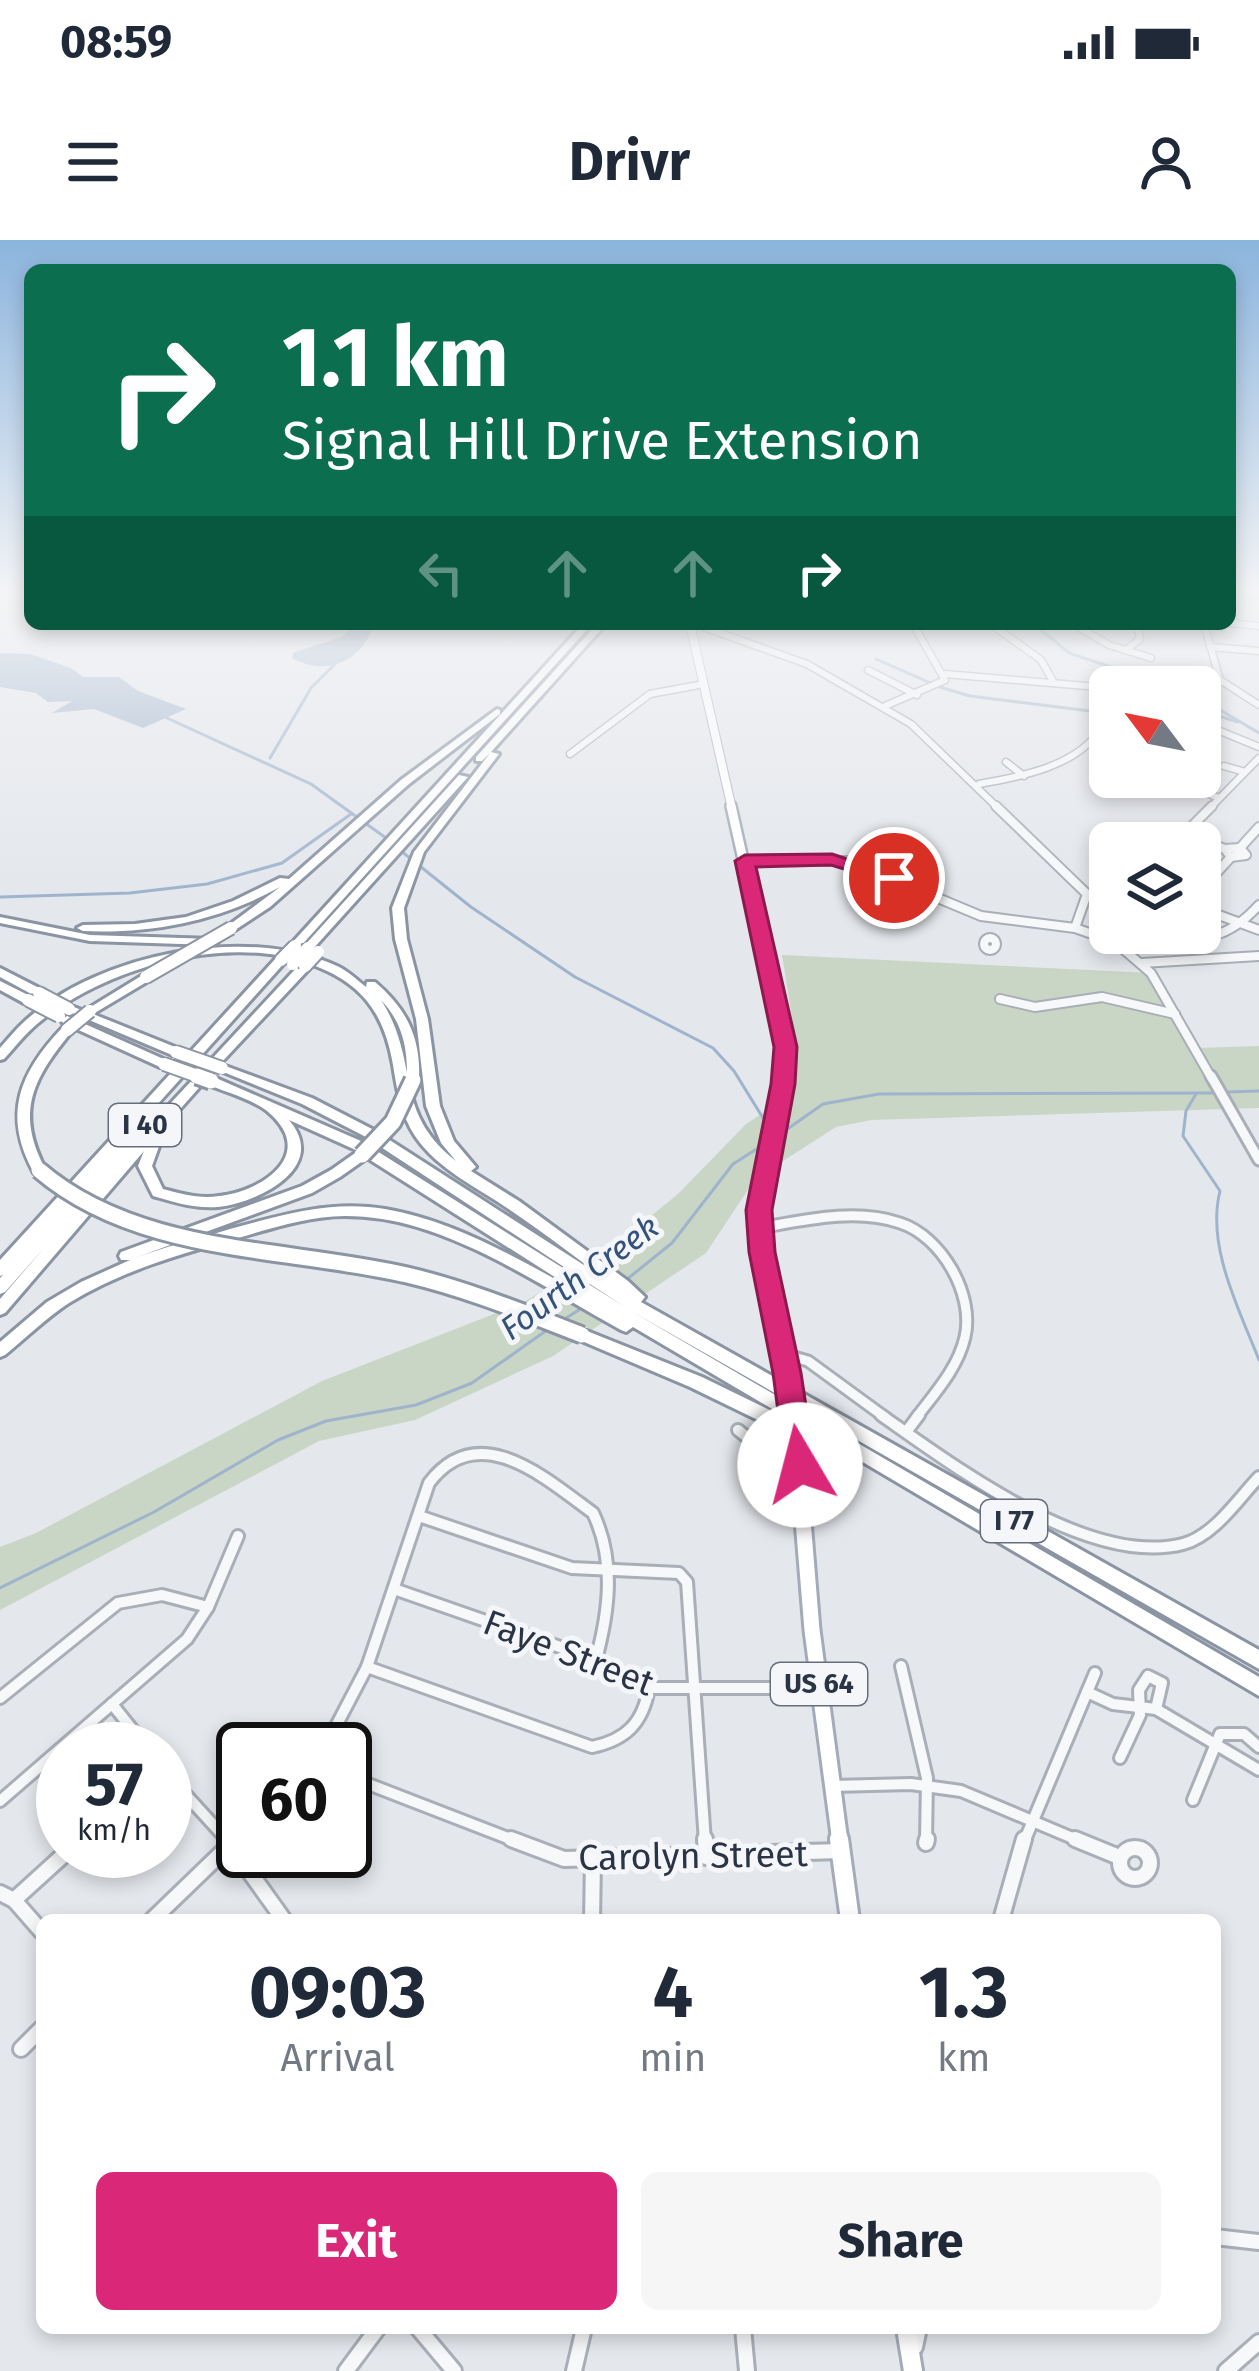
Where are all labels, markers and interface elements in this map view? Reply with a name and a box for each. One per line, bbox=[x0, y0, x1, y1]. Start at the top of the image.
text: 08:59 bbox=[60, 15, 172, 69]
icon: menu bbox=[60, 129, 126, 195]
icon: person bbox=[1133, 129, 1199, 195]
text: Drivr bbox=[569, 130, 690, 194]
text: 1.1 km bbox=[282, 307, 509, 408]
icon: right bbox=[84, 312, 240, 468]
text: Signal Hill Drive Extension bbox=[282, 409, 923, 473]
icon: left bbox=[408, 540, 474, 606]
icon: ahead bbox=[534, 540, 600, 606]
icon: ahead bbox=[660, 540, 726, 606]
icon: right bbox=[786, 540, 852, 606]
north arrow bbox=[1089, 666, 1221, 798]
map controls bbox=[1089, 666, 1221, 954]
button: layers bbox=[1089, 822, 1221, 954]
pin bbox=[843, 827, 945, 929]
icon: arrive bbox=[861, 845, 927, 911]
road number: I 40 bbox=[109, 1104, 181, 1146]
water label: Fourth Creek bbox=[492, 1207, 667, 1349]
position arrow bbox=[737, 1402, 863, 1528]
road number: I 77 bbox=[981, 1500, 1047, 1542]
street label: Faye Street bbox=[477, 1600, 660, 1706]
road number: US 64 bbox=[771, 1663, 867, 1705]
speed limit sign: 60 bbox=[216, 1722, 372, 1878]
text: 57 bbox=[85, 1749, 143, 1821]
text: km/h bbox=[77, 1812, 151, 1848]
street label: Carolyn Street bbox=[578, 1832, 808, 1880]
text: 09:03 bbox=[249, 1950, 426, 2036]
text: 4 bbox=[652, 1950, 693, 2036]
text: 1.3 bbox=[919, 1950, 1008, 2036]
text: Arrival bbox=[280, 2035, 395, 2081]
text: min bbox=[639, 2035, 706, 2081]
text: km bbox=[937, 2035, 990, 2081]
button: Exit bbox=[96, 2172, 617, 2310]
button: Share bbox=[641, 2172, 1161, 2310]

